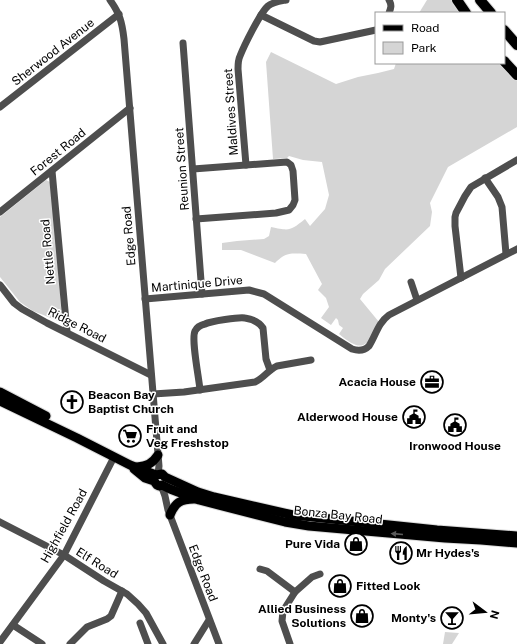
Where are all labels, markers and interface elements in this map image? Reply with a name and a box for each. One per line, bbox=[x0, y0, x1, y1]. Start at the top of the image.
legend bbox=[375, 12, 505, 64]
street label: Sherwood Avenue bbox=[9, 15, 97, 89]
text: Road bbox=[411, 21, 439, 35]
text: Park bbox=[411, 41, 437, 55]
street label: Maldives Street bbox=[221, 68, 241, 156]
street label: Forest Road bbox=[28, 125, 88, 179]
street label: Reunion Street bbox=[172, 127, 192, 211]
street label: Edge Road bbox=[119, 206, 139, 266]
street label: Nettle Road bbox=[38, 219, 58, 285]
street label: Martinique Drive bbox=[151, 273, 244, 295]
street label: Ridge Road bbox=[46, 304, 108, 346]
office icon: Acacia House bbox=[419, 369, 445, 395]
place label: Acacia House bbox=[339, 375, 416, 389]
place label: Beacon Bay Baptist Church bbox=[88, 388, 174, 416]
church icon: Beacon Bay Baptist Church bbox=[59, 389, 85, 415]
public building icon: Alderwood House bbox=[401, 404, 427, 430]
place label: Alderwood House bbox=[297, 410, 398, 424]
public building icon: Ironwood House bbox=[442, 412, 468, 438]
place label: Fruit and Veg Freshstop bbox=[146, 422, 229, 450]
supermarket icon: Fruit and Veg Freshstop bbox=[117, 423, 143, 449]
place label: Ironwood House bbox=[409, 439, 501, 453]
street label: Highfield Road bbox=[38, 486, 90, 566]
street label: Bonza Bay Road bbox=[293, 503, 383, 527]
one-way arrow bbox=[391, 530, 403, 537]
shop icon: Pure Vida bbox=[343, 531, 369, 557]
place label: Pure Vida bbox=[285, 537, 340, 551]
restaurant icon: Mr Hydes's bbox=[388, 540, 414, 566]
street label: Edge Road bbox=[186, 543, 220, 603]
street label: Elf Road bbox=[73, 545, 121, 581]
place label: Mr Hydes's bbox=[416, 546, 480, 560]
shop icon: Fitted Look bbox=[327, 573, 353, 599]
place label: Fitted Look bbox=[356, 579, 421, 593]
north arrow bbox=[465, 592, 505, 632]
place label: Allied Business Solutions bbox=[258, 602, 346, 630]
shop icon: Allied Business Solutions bbox=[349, 603, 375, 629]
bar icon: Monty's bbox=[439, 605, 465, 631]
text: N bbox=[488, 609, 502, 621]
place label: Monty's bbox=[391, 611, 436, 625]

